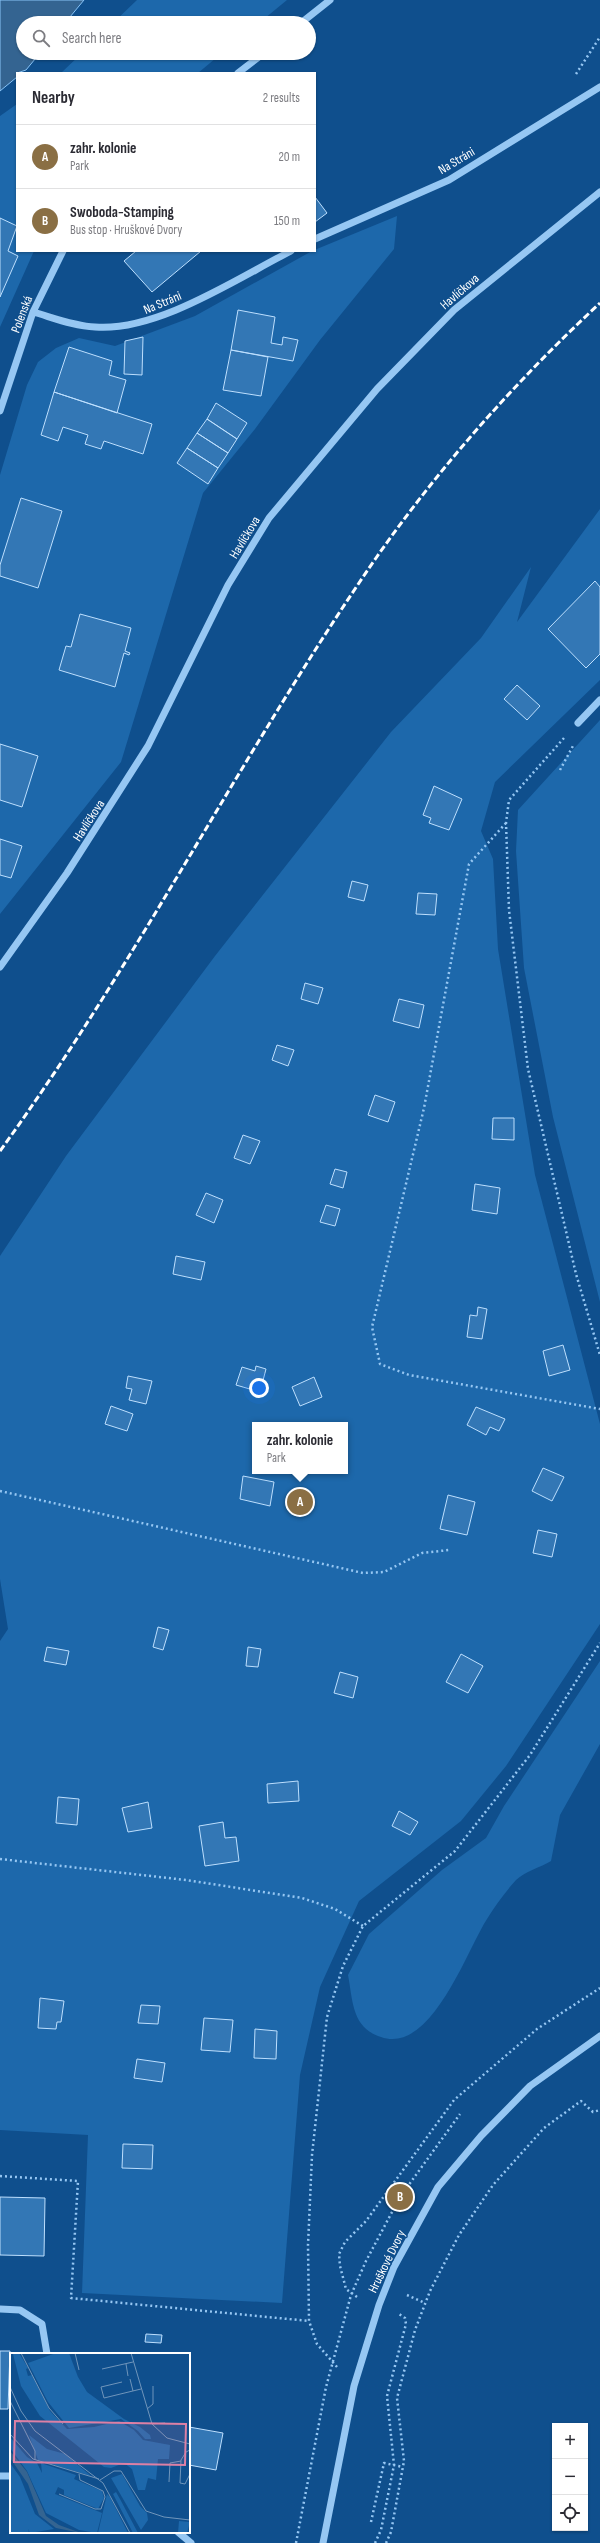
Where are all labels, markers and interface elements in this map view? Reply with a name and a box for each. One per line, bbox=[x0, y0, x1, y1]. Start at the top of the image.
search box bbox=[16, 16, 316, 60]
icon: search bbox=[30, 27, 52, 49]
text: Search here bbox=[62, 29, 122, 48]
text: Nearby bbox=[32, 88, 75, 108]
text: 2 results bbox=[263, 90, 300, 106]
text: zahr. kolonie bbox=[70, 139, 136, 158]
street label: Na Stráni bbox=[435, 144, 478, 178]
text: A bbox=[42, 149, 48, 165]
text: 20 m bbox=[278, 149, 300, 165]
text: Park bbox=[70, 158, 89, 174]
text: Swoboda-Stamping bbox=[70, 203, 174, 222]
text: B bbox=[42, 213, 48, 229]
text: 150 m bbox=[274, 213, 300, 229]
text: Bus stop · Hruškové Dvory bbox=[70, 222, 182, 238]
street label: Havlíčkova bbox=[437, 270, 482, 313]
street label: Na Stráni bbox=[141, 288, 184, 318]
street label: Polenská bbox=[8, 293, 36, 335]
street label: Havlíčkova bbox=[226, 513, 264, 562]
street label: Havlíčkova bbox=[69, 797, 108, 844]
your location bbox=[249, 1378, 269, 1398]
popup bbox=[252, 1422, 348, 1474]
text: zahr. kolonie bbox=[267, 1431, 333, 1450]
text: Park bbox=[267, 1450, 286, 1466]
pin: A bbox=[287, 1487, 313, 1517]
pin: B bbox=[387, 2182, 413, 2212]
street label: Hruškové Dvory bbox=[365, 2227, 409, 2296]
inset map bbox=[10, 2353, 190, 2533]
map controls bbox=[552, 2423, 588, 2531]
button: + bbox=[552, 2423, 588, 2459]
button: − bbox=[552, 2459, 588, 2495]
button: locate bbox=[552, 2495, 588, 2531]

